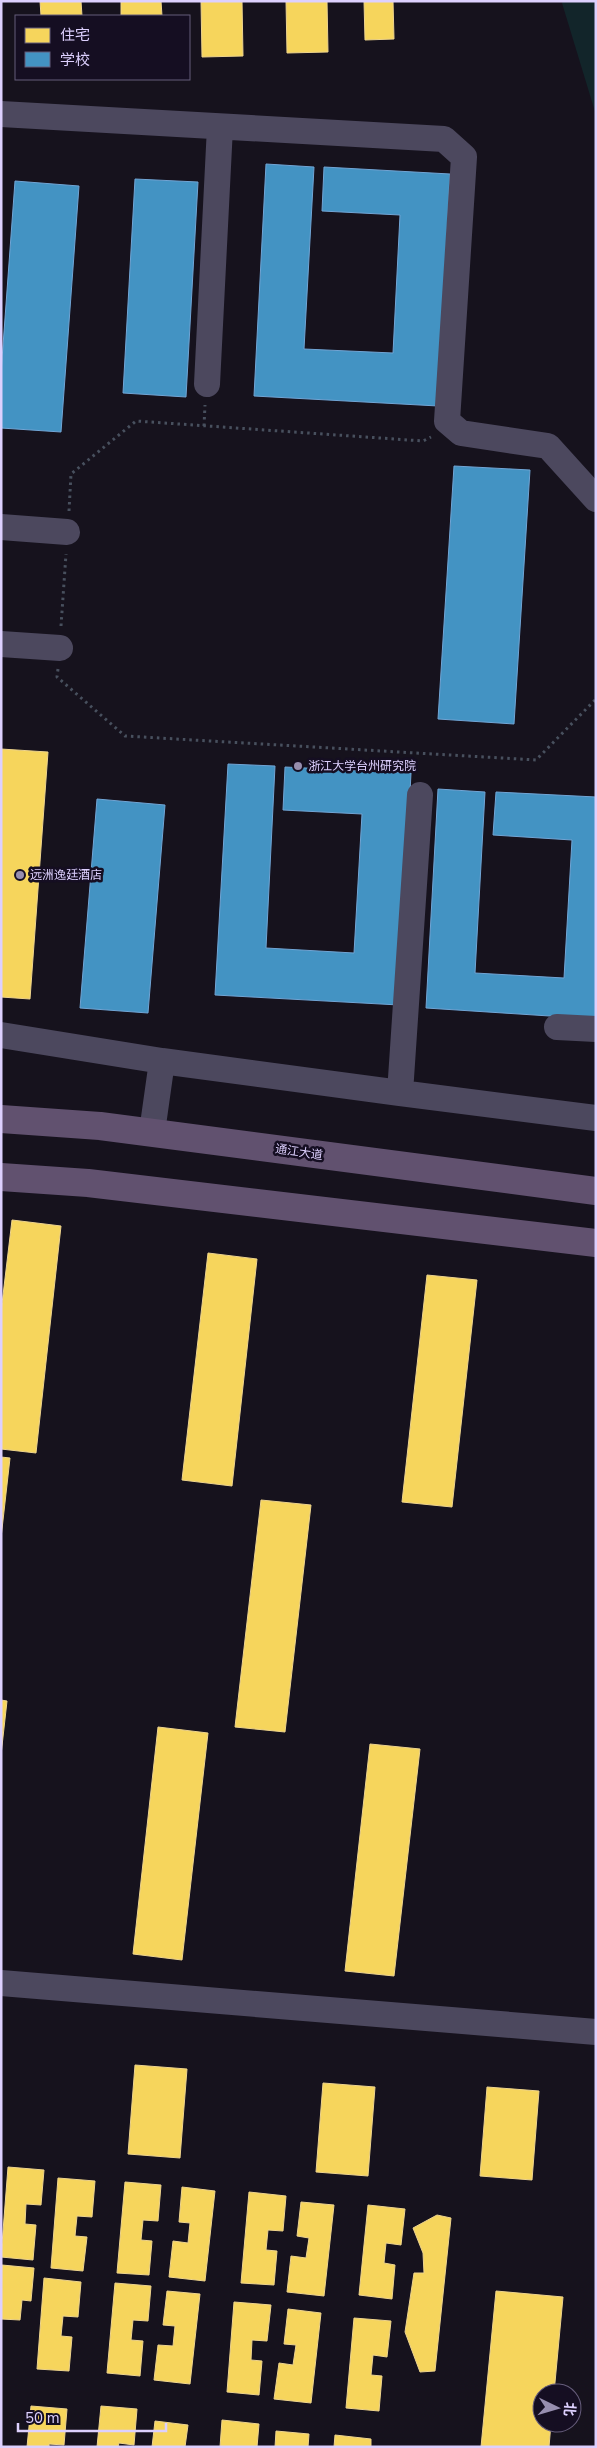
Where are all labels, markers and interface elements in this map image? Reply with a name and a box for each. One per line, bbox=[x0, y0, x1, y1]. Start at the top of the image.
legend bbox=[15, 15, 190, 80]
text: 住宅 bbox=[60, 25, 90, 45]
text: 学校 bbox=[60, 50, 90, 70]
place label: 浙江大学台州研究院 bbox=[308, 758, 416, 774]
marker: 浙江大学台州研究院 bbox=[292, 760, 304, 772]
place label: 远洲逸廷酒店 bbox=[30, 867, 102, 883]
marker: 远洲逸廷酒店 bbox=[14, 869, 26, 881]
street label: 通江大道 bbox=[274, 1141, 324, 1163]
north arrow bbox=[532, 2383, 582, 2433]
scale bar bbox=[18, 2400, 165, 2432]
text: 北 bbox=[559, 2401, 580, 2417]
text: 50 m bbox=[25, 2408, 60, 2428]

